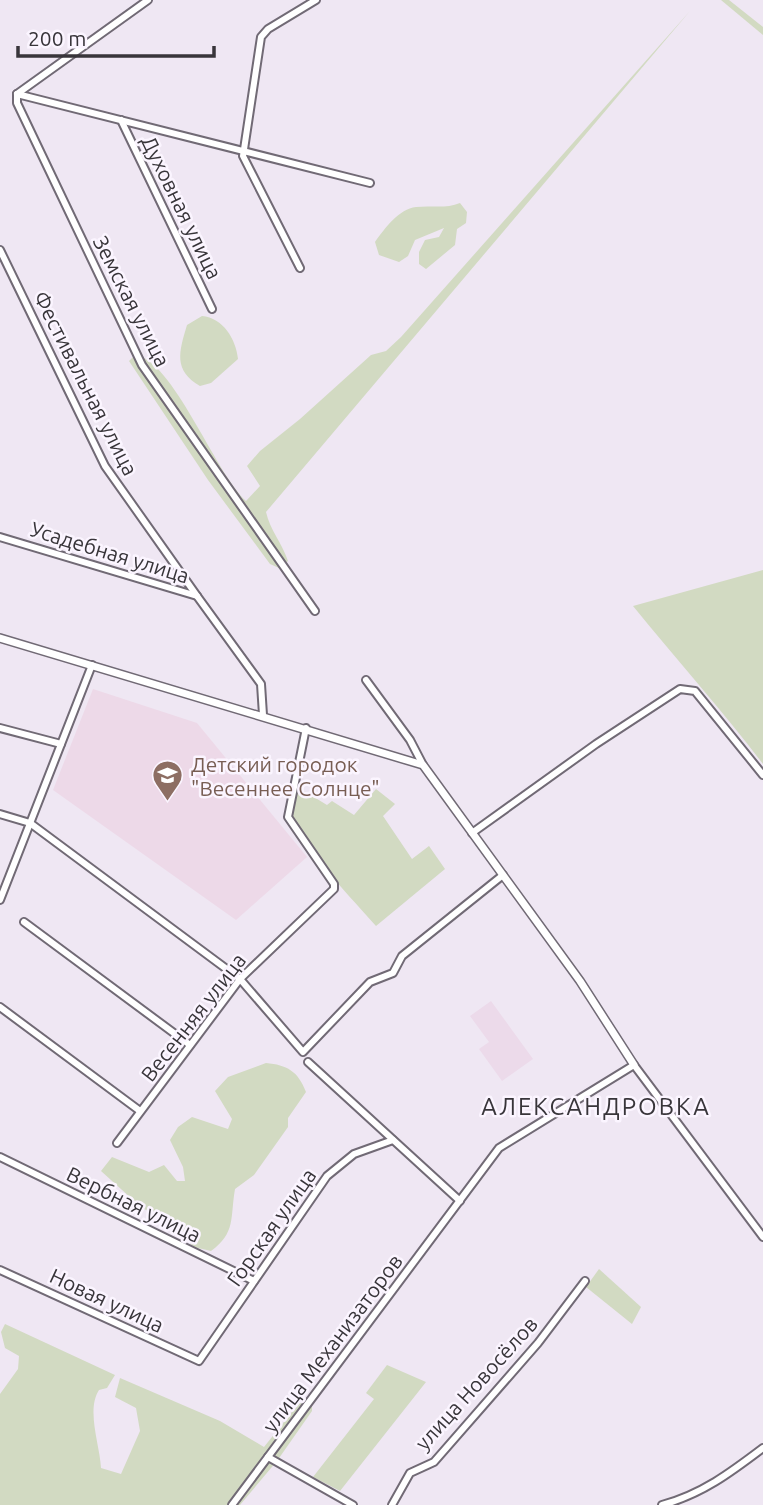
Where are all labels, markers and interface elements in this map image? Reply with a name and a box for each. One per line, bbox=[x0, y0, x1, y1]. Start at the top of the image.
scale bar bbox=[18, 14, 214, 58]
text: 200 m bbox=[28, 26, 86, 50]
street label: Духовная улица bbox=[137, 131, 227, 283]
street label: Земская улица bbox=[89, 232, 175, 370]
street label: Фестивальная улица bbox=[29, 287, 143, 479]
street label: Усадебная улица bbox=[28, 516, 192, 588]
place label: Детский городок "Весеннее Солнце" bbox=[191, 752, 380, 800]
school or university icon: Детский городок "Весеннее Солнце" bbox=[151, 759, 185, 803]
street label: Весенняя улица bbox=[136, 948, 250, 1086]
district label: АЛЕКСАНДРОВКА bbox=[481, 1093, 711, 1120]
street label: Вербная улица bbox=[63, 1161, 205, 1247]
street label: Горская улица bbox=[222, 1164, 320, 1290]
street label: улица Механизаторов bbox=[257, 1249, 407, 1437]
street label: Новая улица bbox=[46, 1263, 168, 1337]
street label: улица Новосёлов bbox=[410, 1312, 542, 1454]

